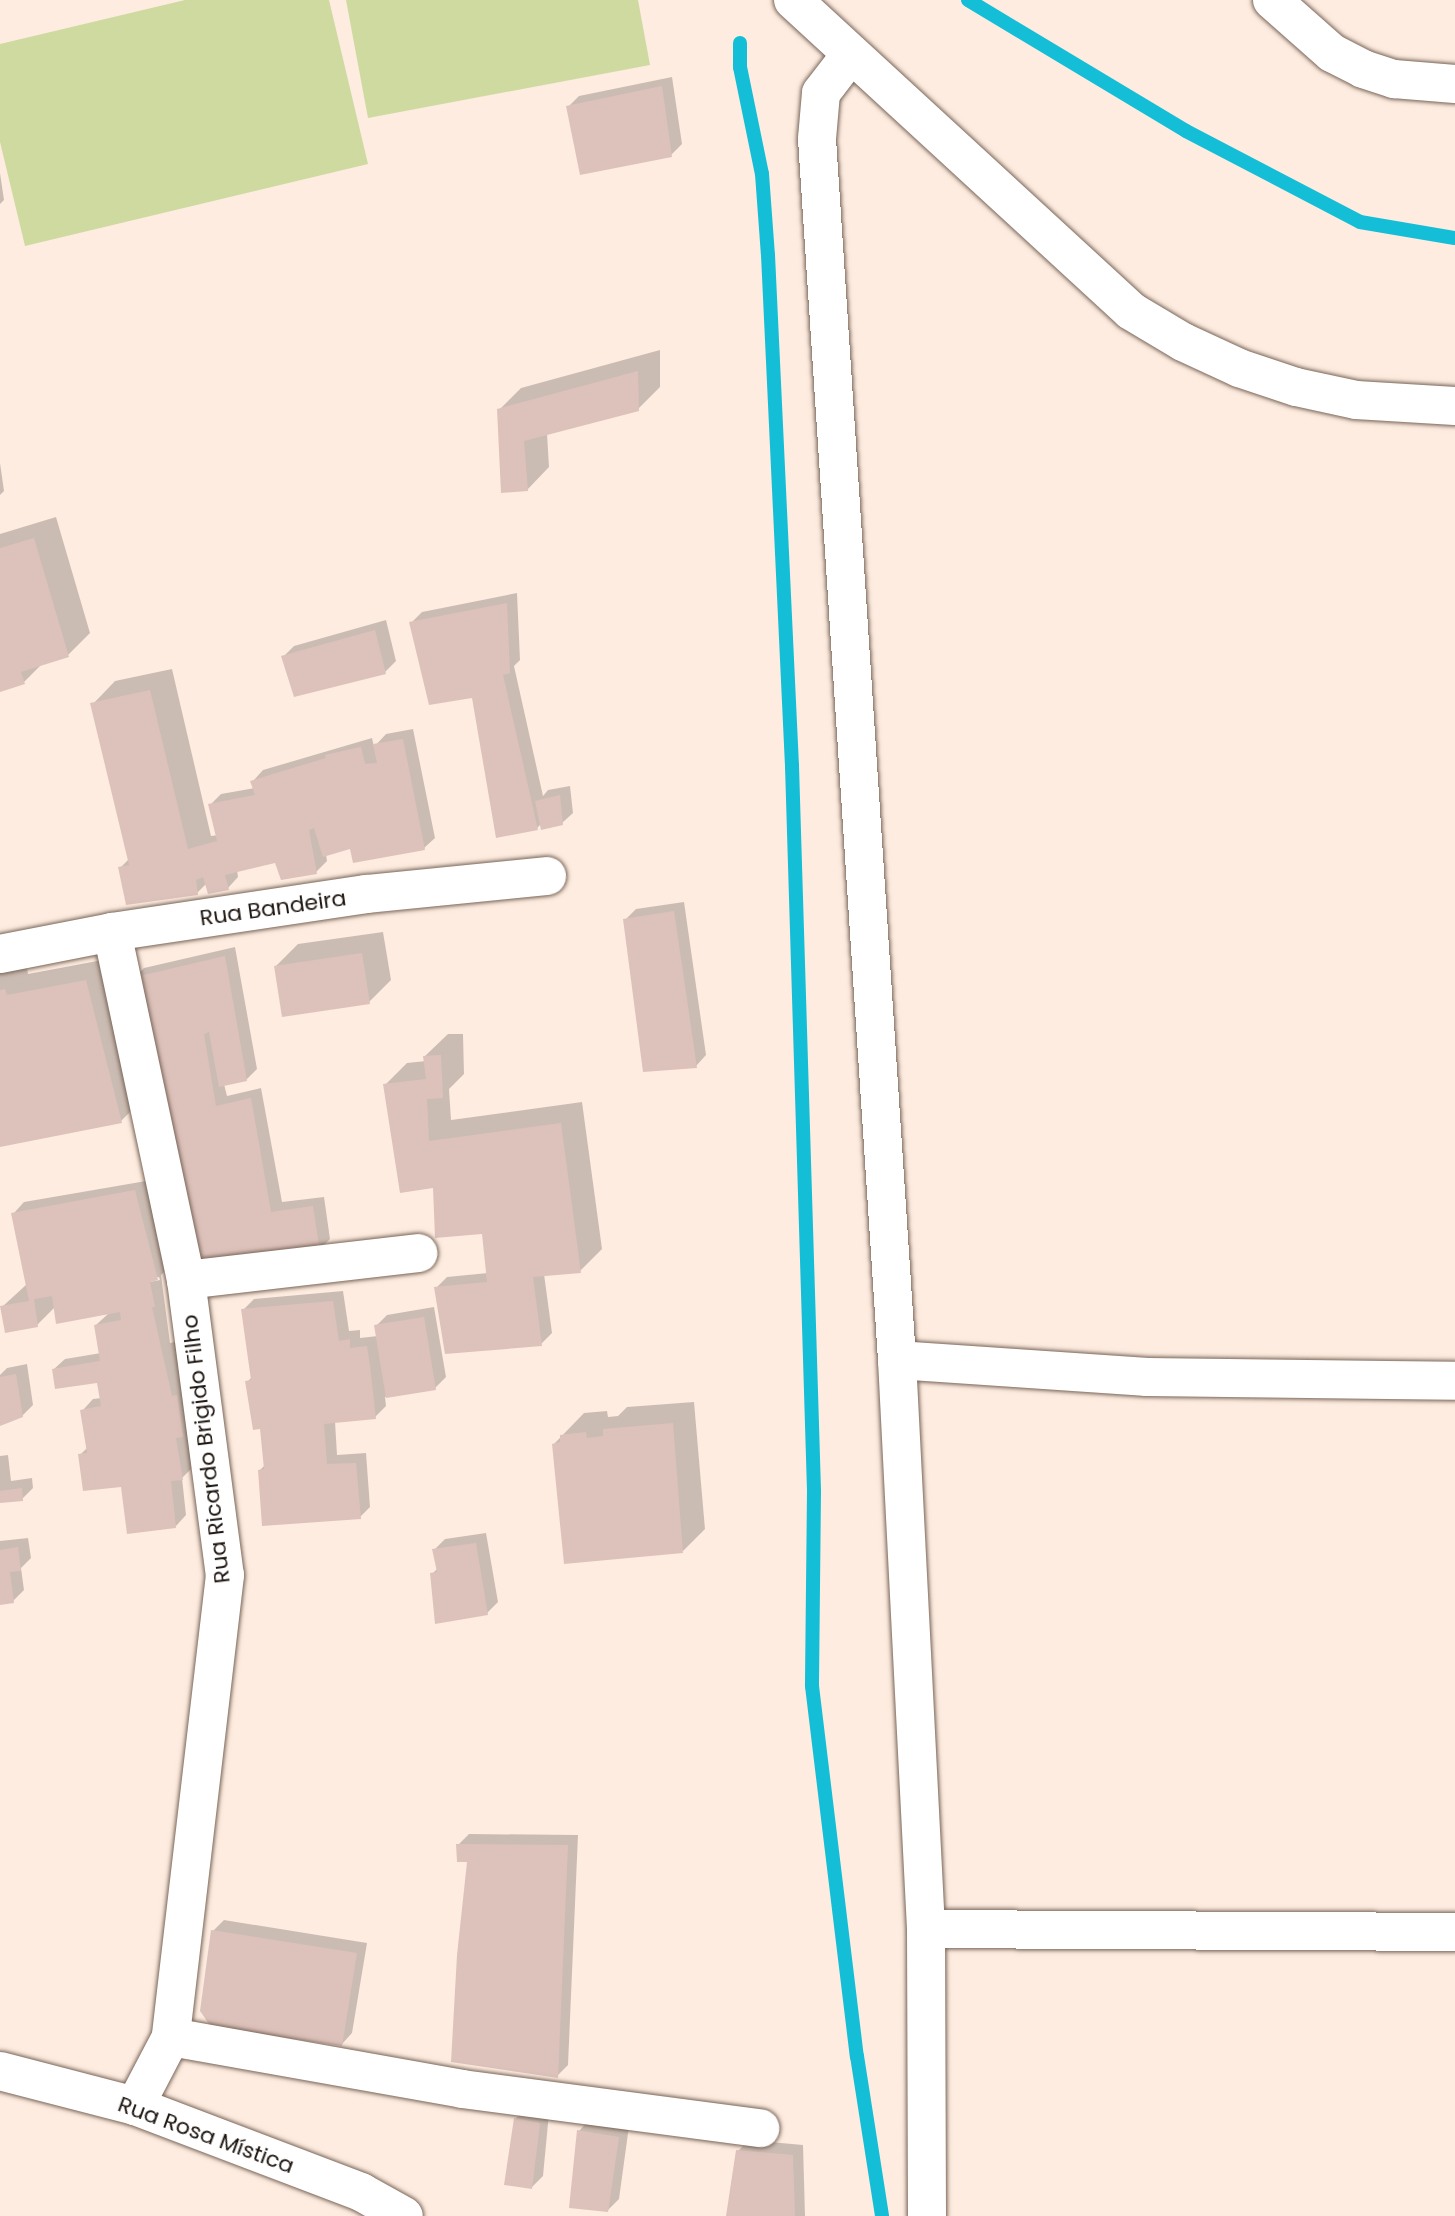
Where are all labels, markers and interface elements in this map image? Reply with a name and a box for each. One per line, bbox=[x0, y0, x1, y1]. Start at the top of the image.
street label: Rua Bandeira bbox=[198, 885, 348, 931]
street label: Rua Ricardo Brigido Filho bbox=[176, 1313, 236, 1585]
street label: Rua Rosa Mística bbox=[114, 2091, 298, 2179]

